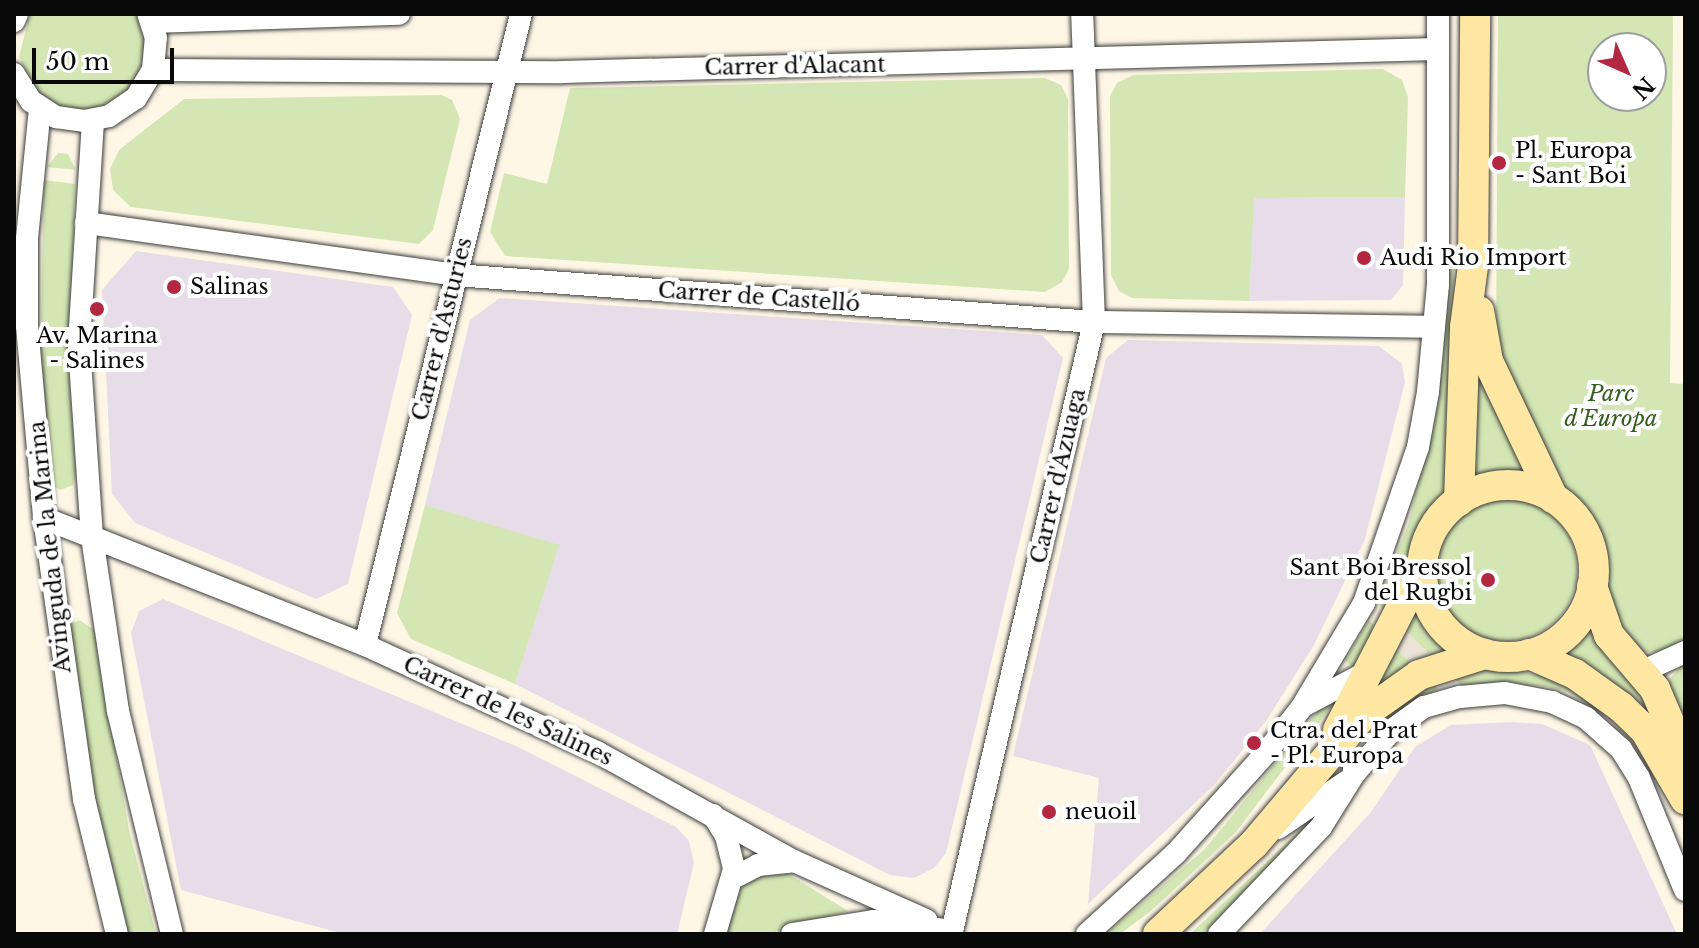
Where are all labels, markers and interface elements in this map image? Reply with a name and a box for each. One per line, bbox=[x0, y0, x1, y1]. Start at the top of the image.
scale bar bbox=[36, 32, 178, 82]
north arrow bbox=[1587, 32, 1667, 112]
text: 50 m bbox=[46, 47, 109, 76]
street label: Carrer d'Alacant bbox=[704, 51, 886, 81]
text: N bbox=[1626, 71, 1660, 105]
place label: Pl. Europa - Sant Boi bbox=[1515, 137, 1632, 188]
marker: Pl. Europa - Sant Boi bbox=[1490, 154, 1508, 172]
street label: Carrer d'Asturies bbox=[406, 234, 478, 424]
place label: Audi Rio Import bbox=[1380, 245, 1567, 271]
marker: Audi Rio Import bbox=[1355, 249, 1373, 267]
place label: Salinas bbox=[190, 274, 268, 300]
street label: Carrer de Castelló bbox=[657, 277, 861, 317]
marker: Salinas bbox=[165, 278, 183, 296]
marker: Av. Marina - Salines bbox=[88, 300, 106, 318]
place label: Av. Marina - Salines bbox=[36, 322, 158, 374]
park label: Parc d'Europa bbox=[1565, 380, 1657, 432]
street label: Carrer d'Azuaga bbox=[1025, 386, 1091, 566]
street label: Avinguda de la Marina bbox=[24, 419, 76, 675]
place label: Sant Boi Bressol del Rugbi bbox=[1290, 554, 1472, 606]
marker: Sant Boi Bressol del Rugbi bbox=[1479, 571, 1497, 589]
street label: Carrer de les Salines bbox=[399, 651, 617, 771]
place label: Ctra. del Prat - Pl. Europa bbox=[1270, 717, 1418, 768]
marker: Ctra. del Prat - Pl. Europa bbox=[1245, 734, 1263, 752]
place label: neuoil bbox=[1065, 799, 1137, 825]
marker: neuoil bbox=[1040, 803, 1058, 821]

